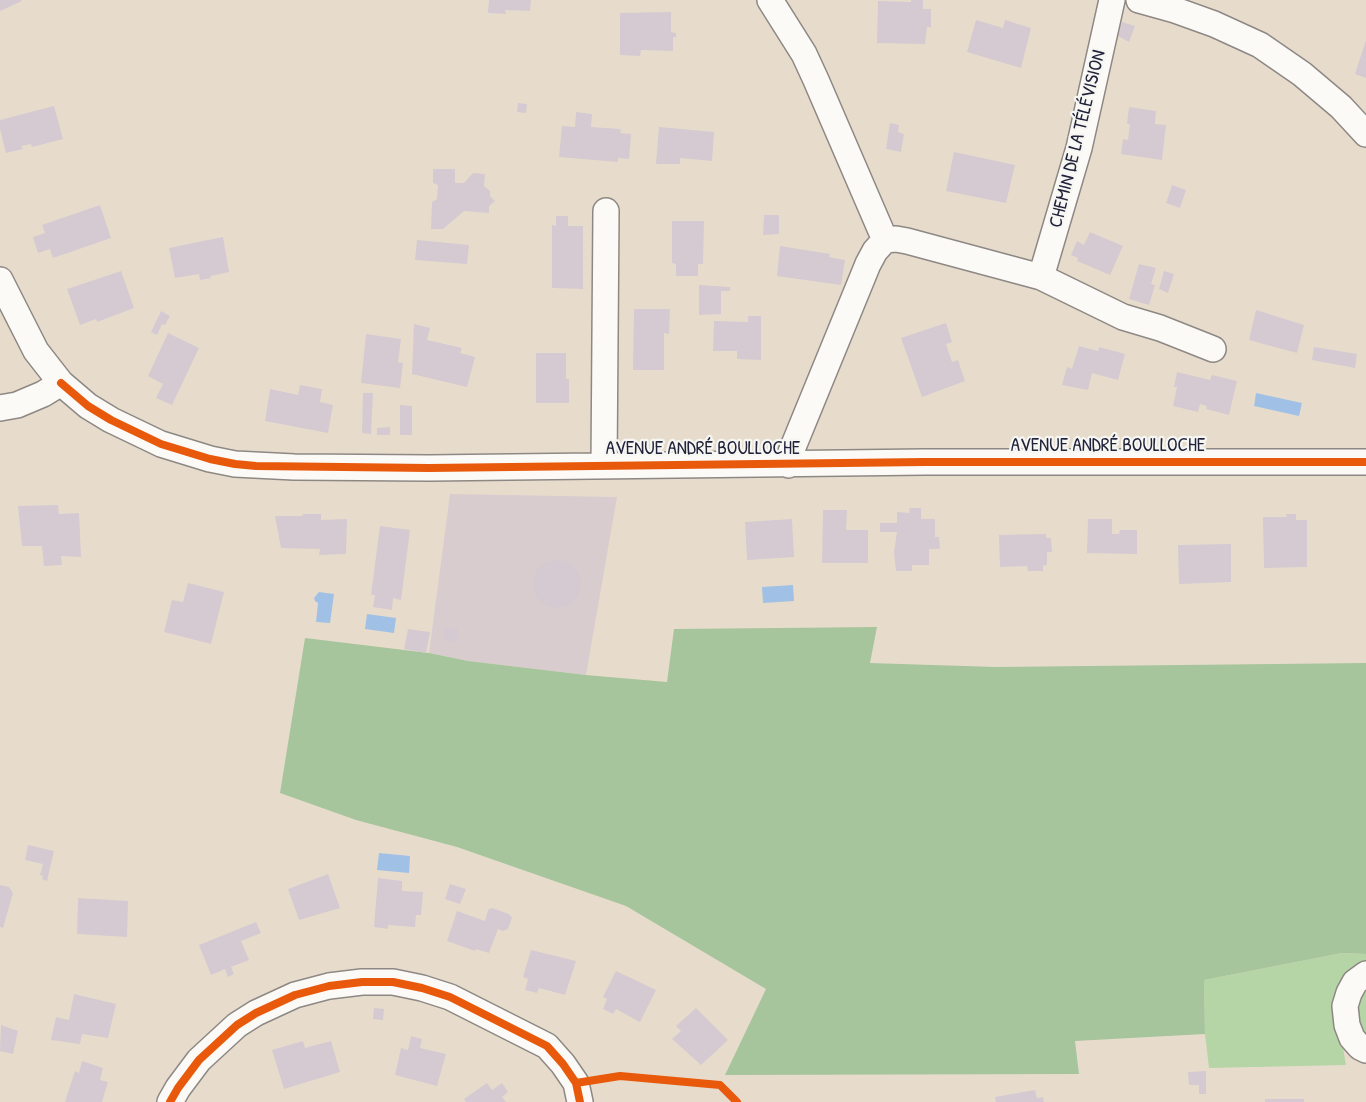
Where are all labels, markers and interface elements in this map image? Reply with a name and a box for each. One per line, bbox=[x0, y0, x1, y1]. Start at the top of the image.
street label: CHEMIN DE LA TÉLÉVISION bbox=[1045, 48, 1111, 230]
street label: AVENUE ANDRÉ BOULLOCHE bbox=[1011, 435, 1205, 457]
street label: AVENUE ANDRÉ BOULLOCHE bbox=[606, 438, 800, 460]

